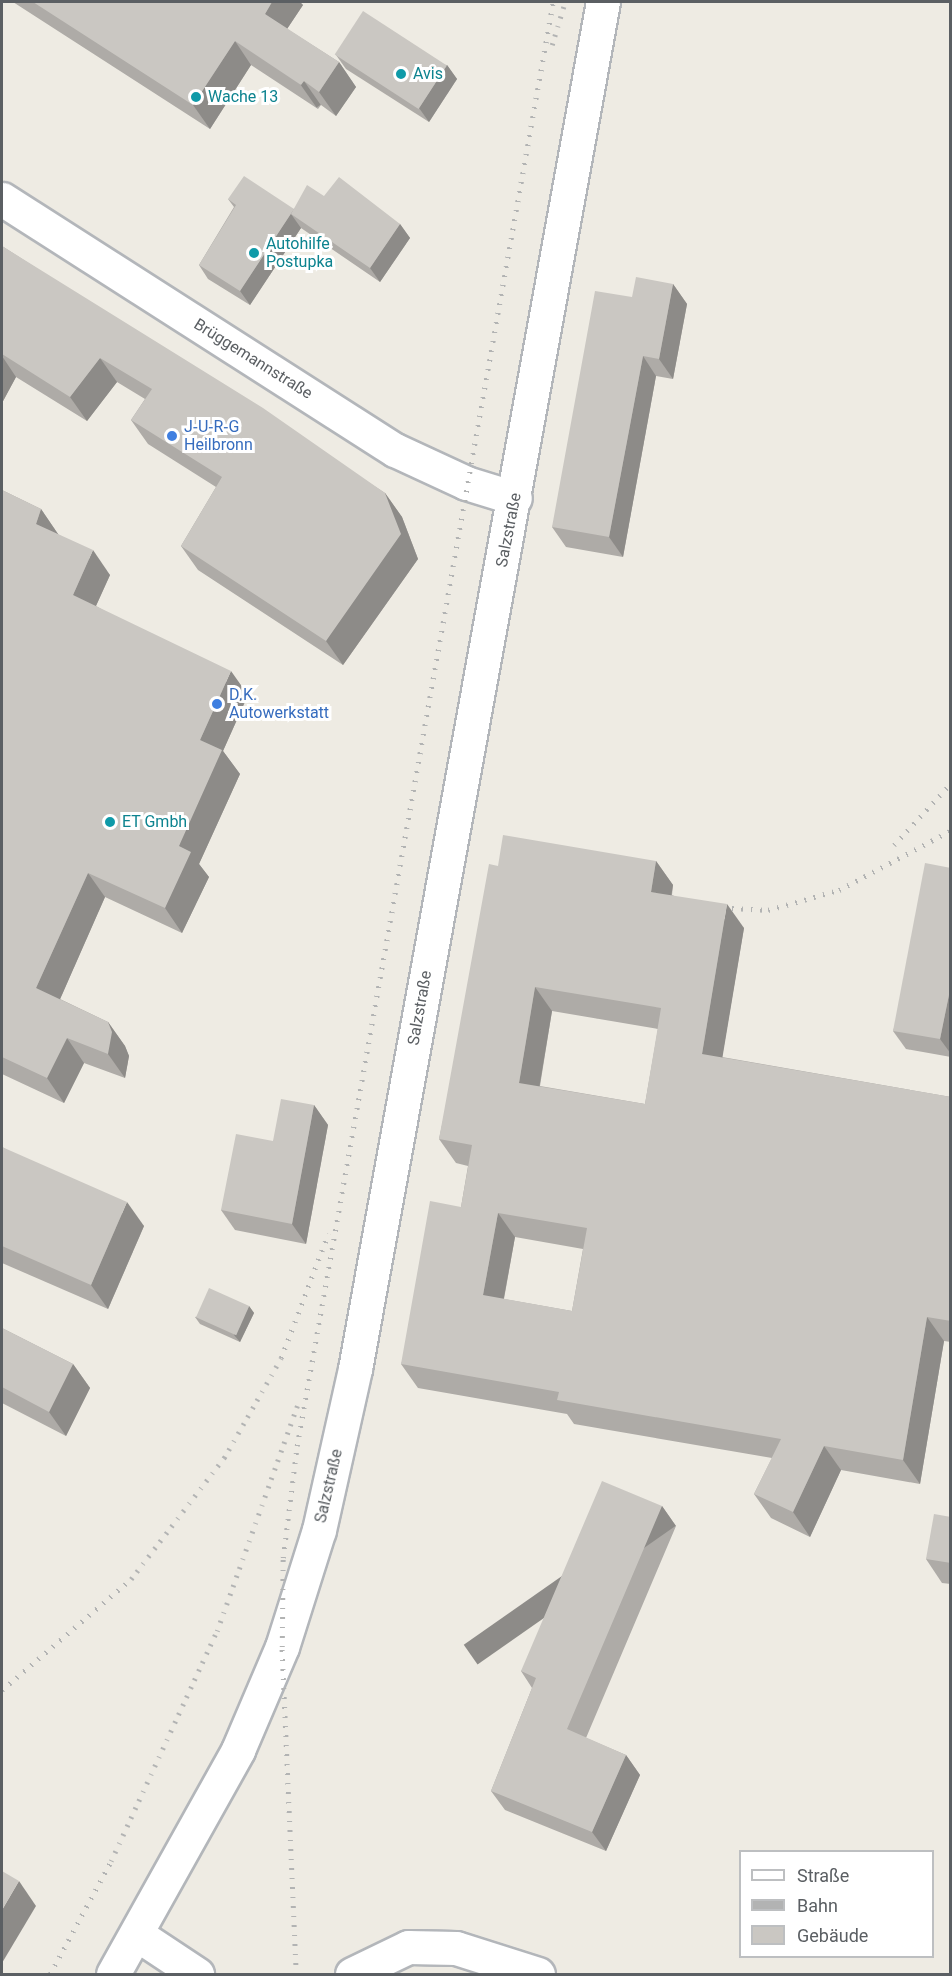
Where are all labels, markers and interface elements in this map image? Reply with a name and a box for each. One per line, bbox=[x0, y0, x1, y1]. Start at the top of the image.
place label: Avis bbox=[413, 64, 443, 84]
marker: Avis bbox=[394, 67, 408, 81]
place label: Wache 13 bbox=[208, 87, 278, 107]
marker: Wache 13 bbox=[189, 90, 203, 104]
place label: Autohilfe Postupka bbox=[266, 234, 333, 272]
marker: Autohilfe Postupka bbox=[247, 246, 261, 260]
street label: Brüggemannstraße bbox=[190, 315, 316, 403]
place label: J⁃U⁃R⁃G Heilbronn bbox=[184, 417, 253, 455]
marker: J⁃U⁃R⁃G Heilbronn bbox=[165, 429, 179, 443]
street label: Salzstraße bbox=[492, 491, 526, 569]
place label: D.K. Autowerkstatt bbox=[229, 685, 329, 723]
marker: D.K. Autowerkstatt bbox=[210, 697, 224, 711]
place label: ET Gmbh bbox=[122, 812, 187, 832]
marker: ET Gmbh bbox=[103, 815, 117, 829]
street label: Salzstraße bbox=[404, 969, 436, 1047]
street label: Salzstraße bbox=[311, 1447, 347, 1525]
legend bbox=[739, 1850, 934, 1958]
text: Straße bbox=[797, 1865, 849, 1886]
text: Bahn bbox=[797, 1895, 838, 1916]
text: Gebäude bbox=[797, 1925, 868, 1946]

